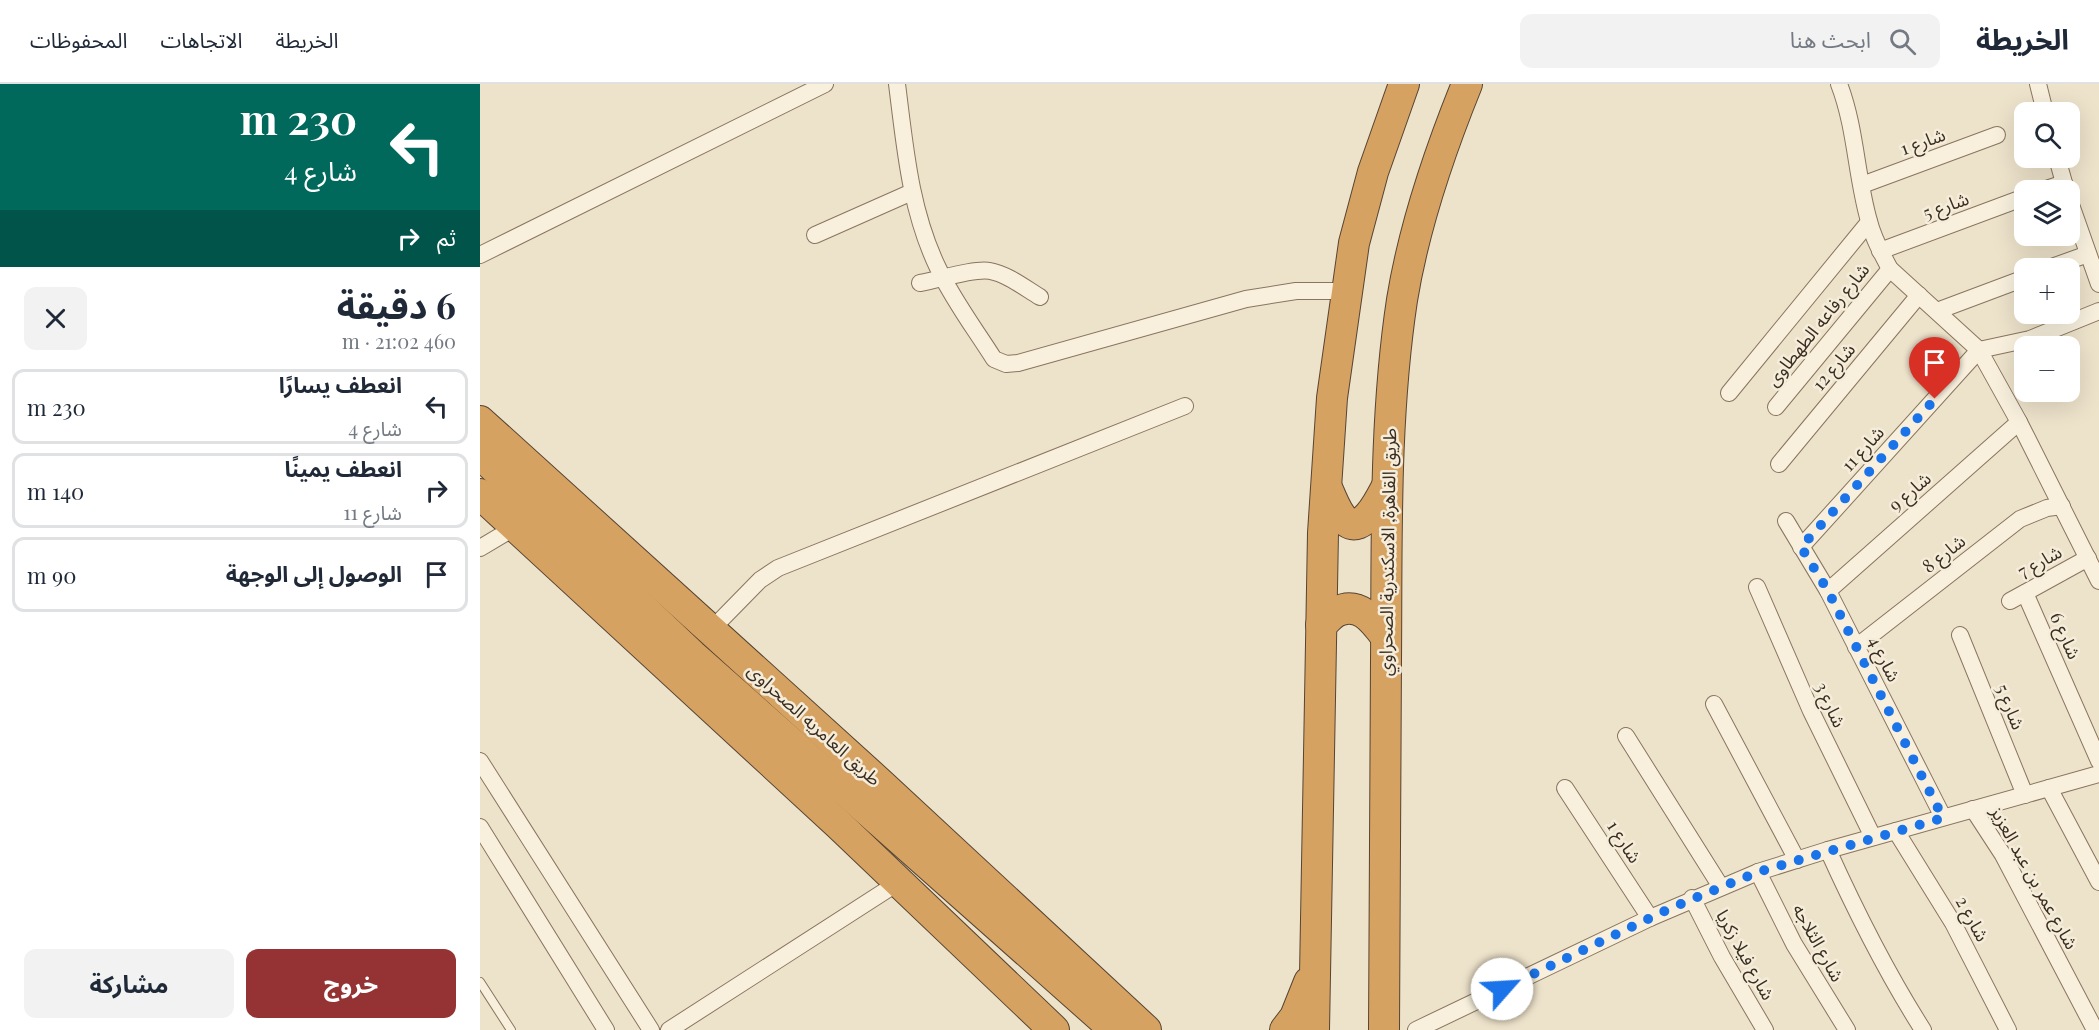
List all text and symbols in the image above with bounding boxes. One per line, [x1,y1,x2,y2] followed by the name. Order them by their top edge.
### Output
[1520,14,1940,68] search box
[1976,20,2069,57] text: الخريطة
[1790,24,1871,54] text: ابحث هنا
[30,25,127,53] text: المحفوظات
[160,25,242,53] text: الاتجاهات
[275,25,338,53] text: الخريطة
[1886,25,1919,58] icon: search
[240,90,357,146] text: 230 m
[2014,102,2080,402] map controls
[2014,102,2080,168] button: search
[378,108,456,186] icon: left
[1897,122,1950,163] street label: شارع 1
[284,152,357,188] text: شارع 4
[2014,180,2080,246] button: layers
[1919,186,1973,227] street label: شارع 5
[392,222,425,255] icon: right
[437,222,456,252] text: ثم
[1760,258,1877,393] street label: شارع رفاعه الطهطاوى
[2014,258,2080,324] button: +
[337,280,456,328] text: 6 دقيقة
[24,287,87,350] button: close
[342,327,456,354] text: 460 m · 21:02
[2014,336,2080,402] button: −
[1909,337,1960,399] pin
[1806,338,1862,397] street label: شارع 12
[1918,346,1951,379] icon: arrive
[279,369,402,399] text: انعطف يسارًا
[420,390,453,423] icon: left
[27,392,86,422] text: 230 m
[348,414,402,441] text: شارع 4
[1836,421,1891,478] street label: شارع 11
[1373,428,1403,676] street label: طريق القاهرة, الاسكندرية الصحراوي
[284,453,402,483] text: انعطف يمينًا
[1883,466,1938,519] street label: شارع 9
[420,474,453,507] icon: right
[27,476,84,506] text: 140 m
[343,498,402,525] text: شارع 11
[1917,529,1972,580] street label: شارع 8
[2013,539,2067,586] street label: شارع 7
[226,558,402,588] text: الوصول إلى الوجهة
[420,558,453,591] icon: arrive
[27,560,76,590] text: 90 m
[2042,608,2087,664] street label: شارع 6
[1861,631,1907,687] street label: شارع 4
[743,658,886,791] street label: طريق العامريه الصحراوى
[1807,678,1852,733] street label: شارع 3
[1988,680,2031,734] street label: شارع 5
[1983,801,2084,955] street label: شارع عمر بن عبد العزيز
[1600,816,1647,869] street label: شارع 1
[1948,892,1995,947] street label: شارع 2
[1785,899,1850,987] street label: شارع الثلاجه
[1708,905,1781,1006] street label: شارع فيلا زكريا
[24,949,234,1018] button: مشاركة
[246,949,456,1018] button: خروج
[1470,957,1534,1021] position arrow

